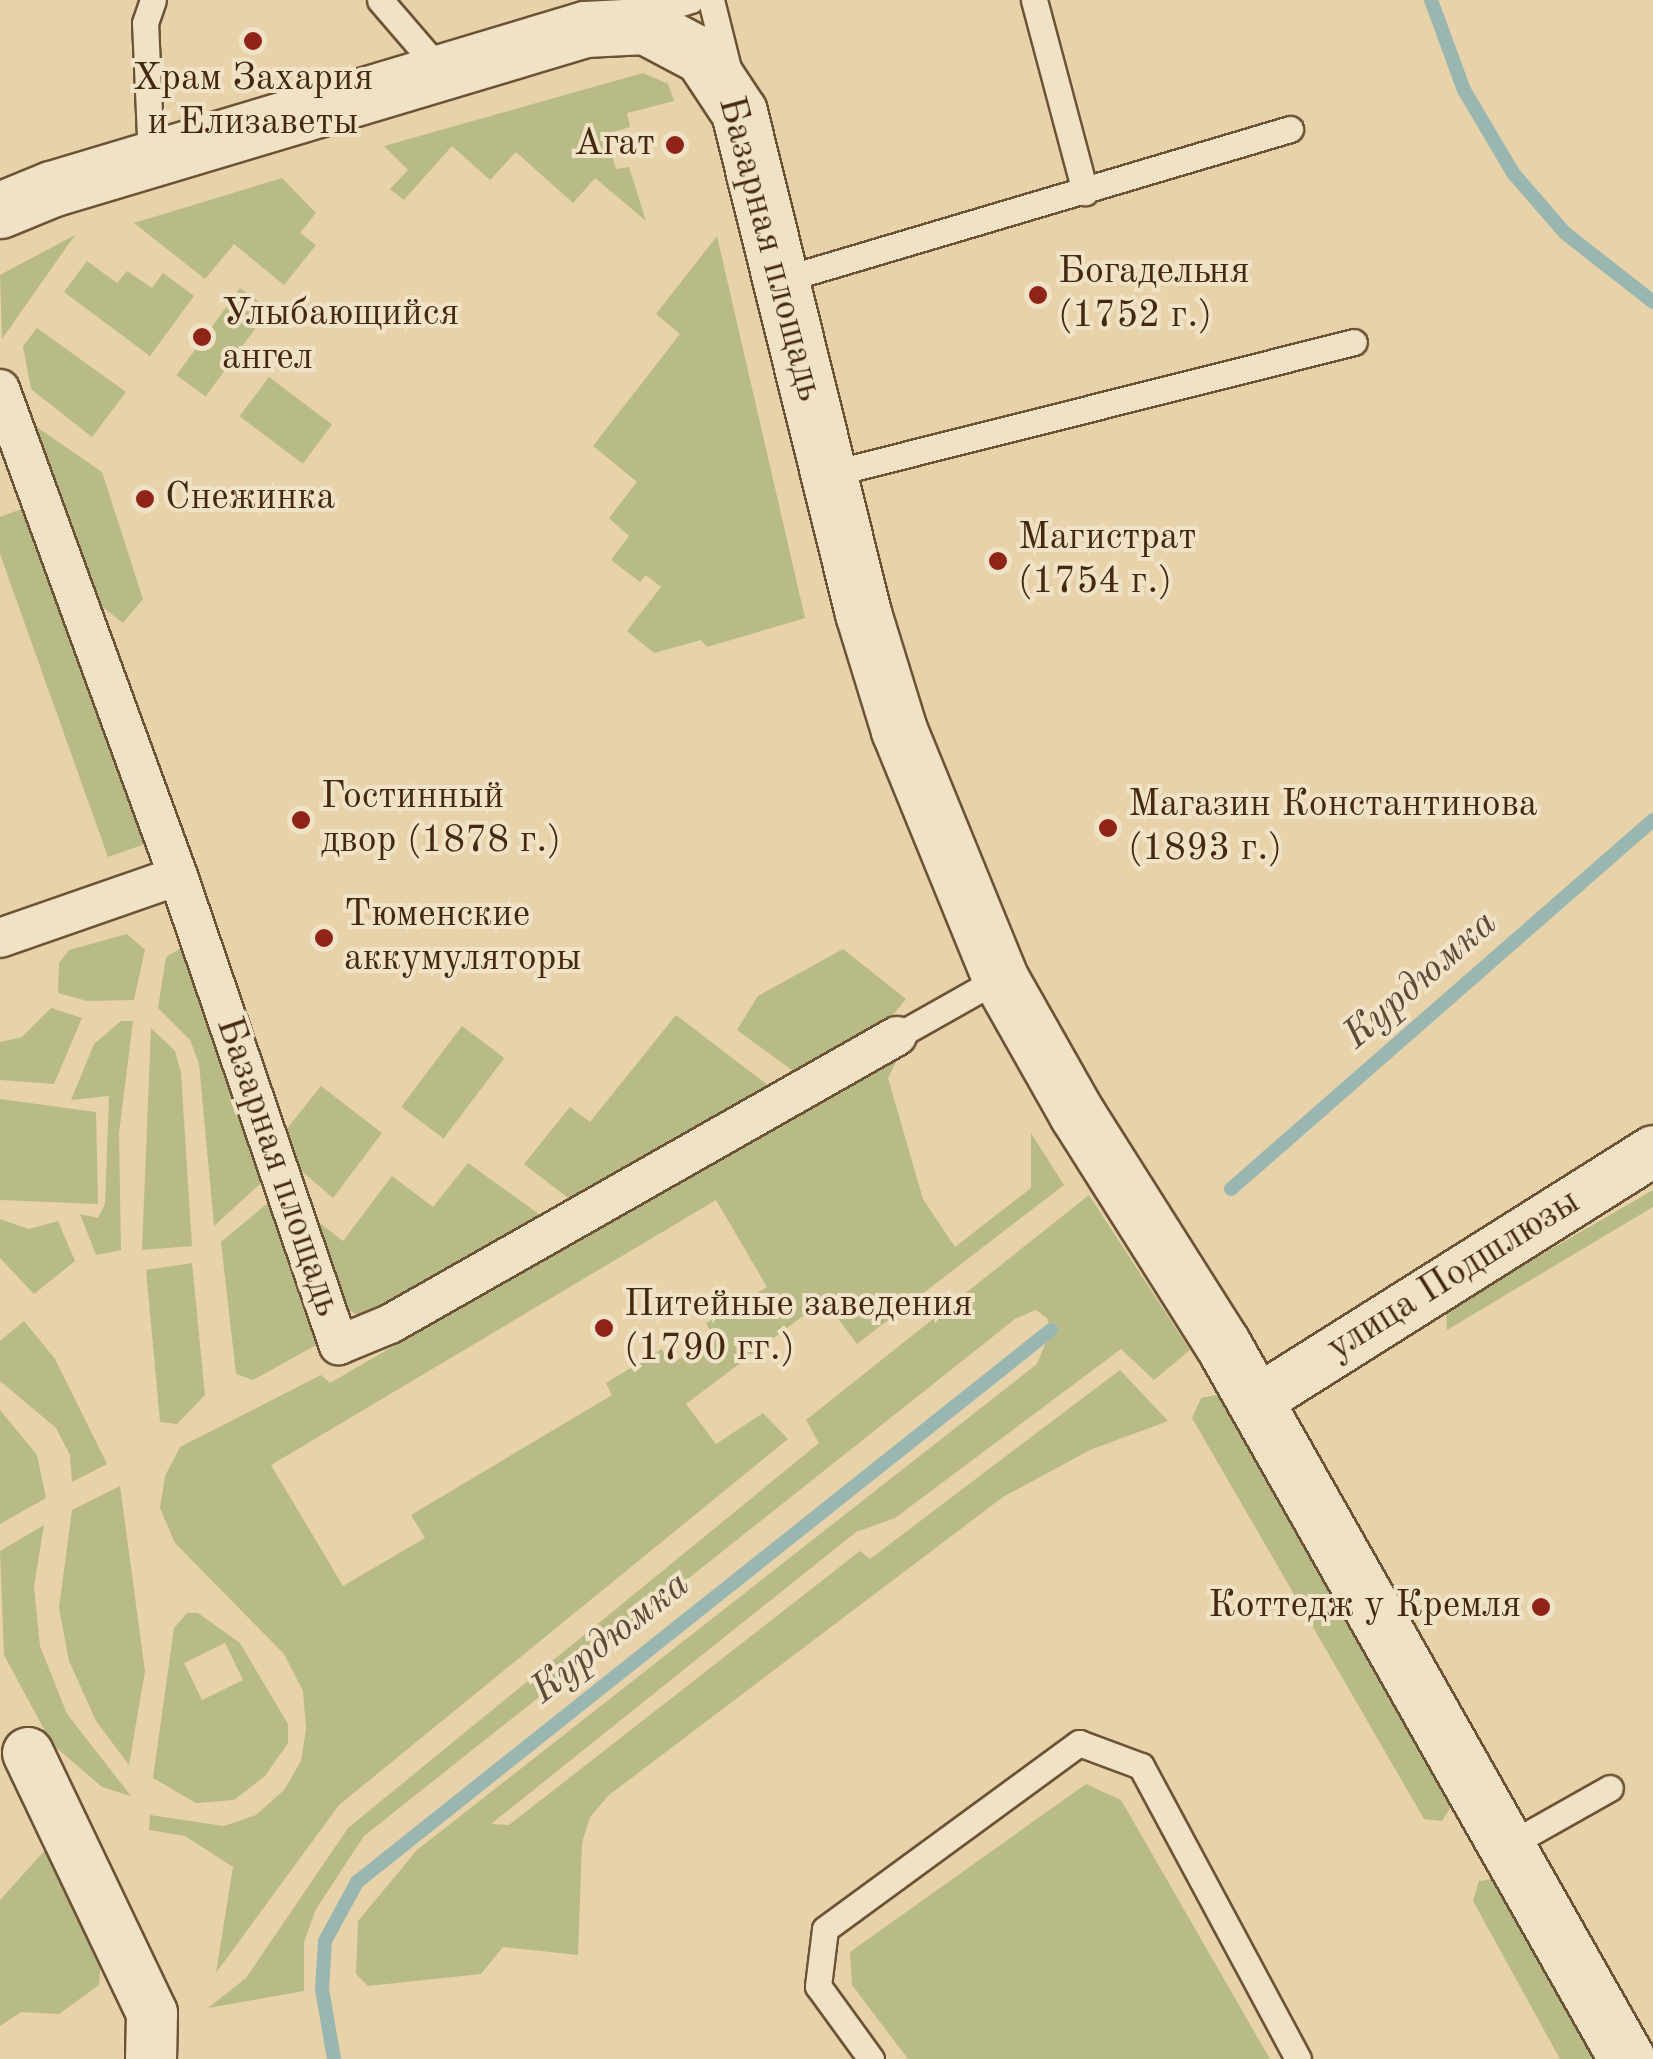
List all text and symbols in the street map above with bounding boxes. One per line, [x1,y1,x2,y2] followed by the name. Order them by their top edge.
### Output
[242,30,264,52] marker: Храм Захария и Елизаветы
[133,57,373,146] place label: Храм Захария и Елизаветы
[706,92,832,406] street label: Базарная площадь
[574,122,655,168] place label: Агат
[664,134,686,156] marker: Агат
[1058,250,1249,340] place label: Богадельня (1752 г.)
[1027,284,1049,306] marker: Богадельня (1752 г.)
[222,292,459,382] place label: Улыбающийся ангел
[191,326,213,348] marker: Улыбающийся ангел
[165,476,335,522] place label: Снежинка
[134,488,156,510] marker: Снежинка
[1018,516,1197,606] place label: Магистрат (1754 г.)
[987,550,1009,572] marker: Магистрат (1754 г.)
[321,775,561,864] place label: Гостинный двор (1878 г.)
[1128,783,1538,872] place label: Магазин Константинова (1893 г.)
[290,809,312,831] marker: Гостинный двор (1878 г.)
[1097,817,1119,839] marker: Магазин Константинова (1893 г.)
[344,893,581,982] place label: Тюменские аккумуляторы
[1334,900,1508,1060] water label: Курдюмка
[313,927,335,949] marker: Тюменские аккумуляторы
[204,1011,350,1323] street label: Базарная площадь
[1319,1180,1589,1372] street label: улица Подшлюзы
[624,1283,972,1372] place label: Питейные заведения (1790 гг.)
[593,1317,615,1339] marker: Питейные заведения (1790 гг.)
[522,1561,700,1715] water label: Курдюмка
[1208,1584,1521,1630] place label: Коттедж у Кремля
[1530,1596,1552,1618] marker: Коттедж у Кремля

